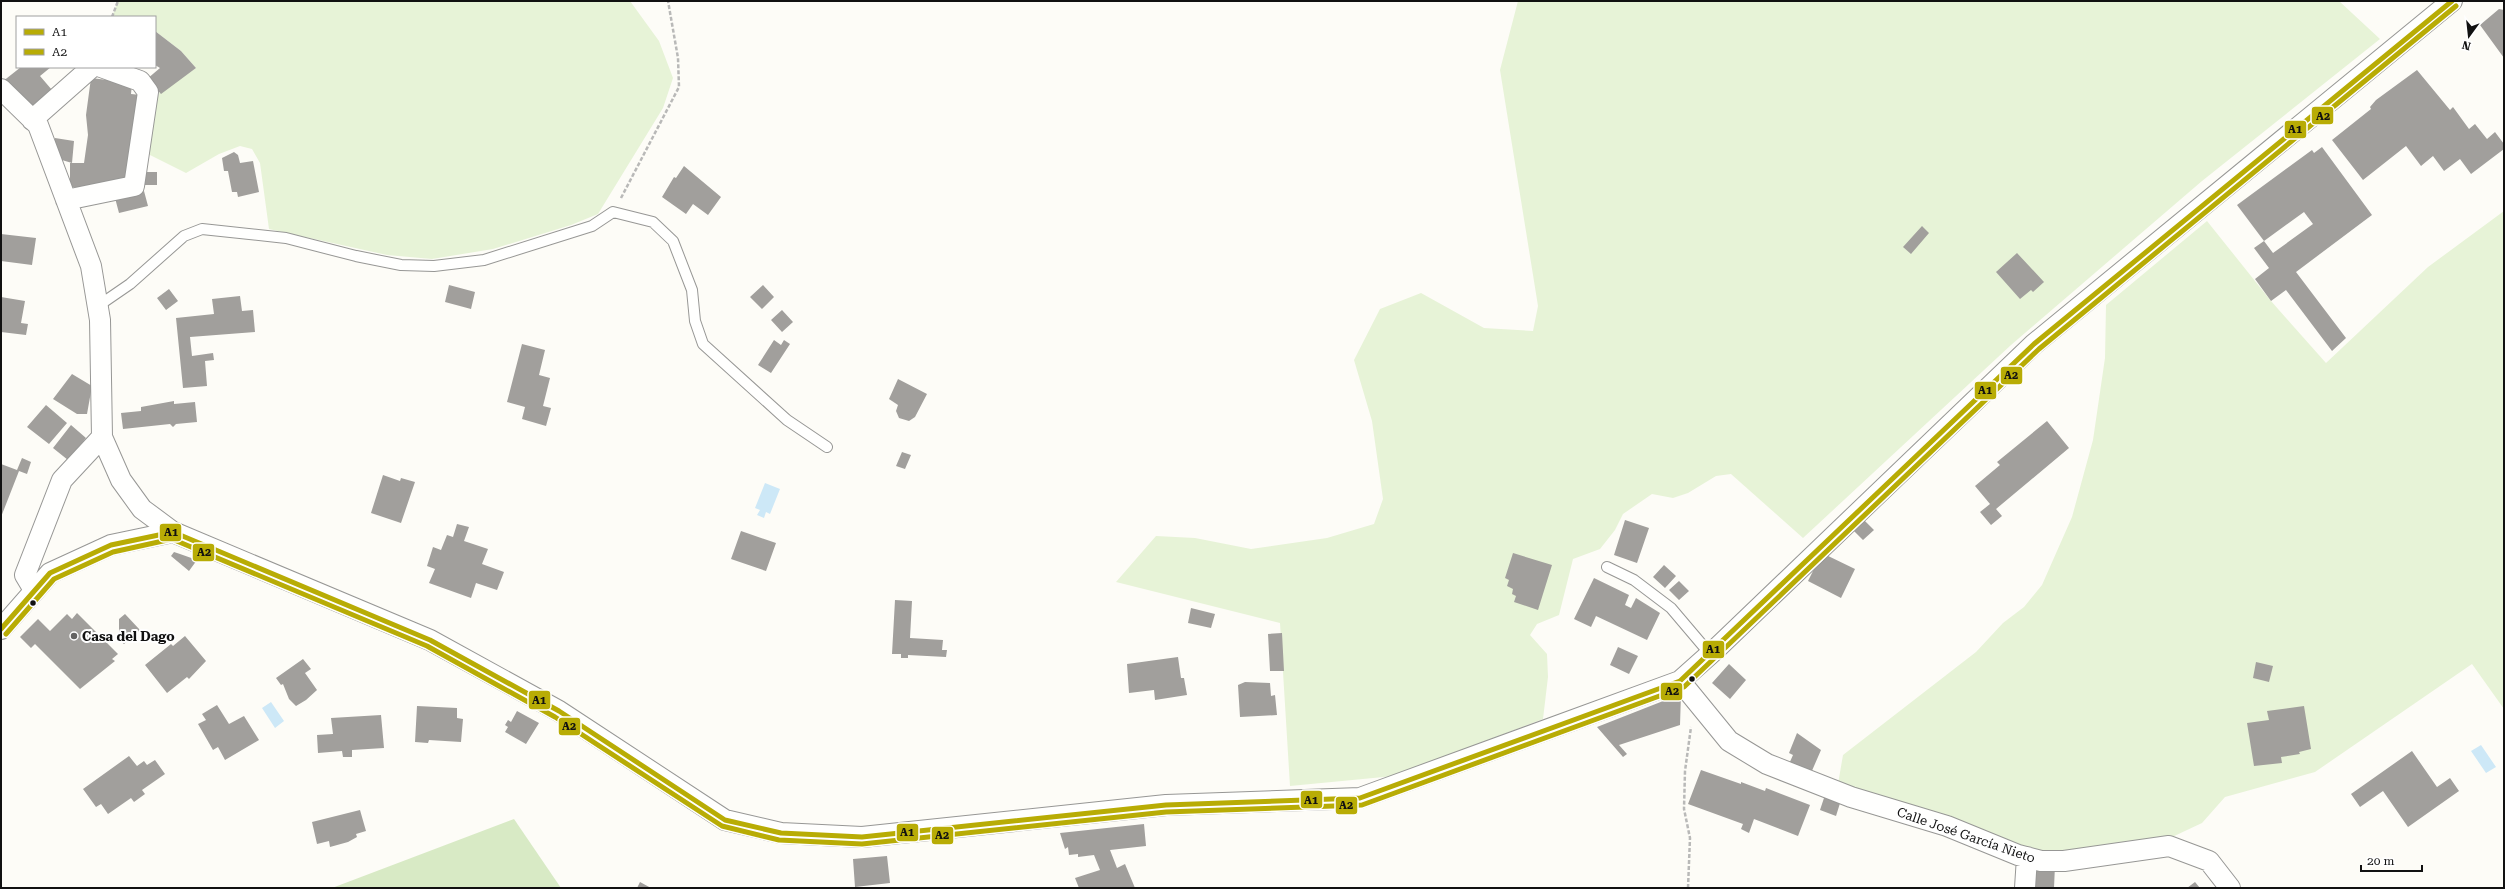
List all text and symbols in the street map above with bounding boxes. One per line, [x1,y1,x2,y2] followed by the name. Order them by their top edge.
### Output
[16,16,156,68] legend
[2449,16,2489,56] north arrow
[52,25,67,39] text: A1
[2460,38,2472,53] text: N
[52,45,67,59] text: A2
[2311,106,2334,125] line badge: A2
[2316,110,2330,123] text: A2
[2284,120,2307,139] line badge: A1
[2288,123,2302,136] text: A1
[2000,366,2023,385] line badge: A2
[2004,369,2018,382] text: A2
[1974,381,1997,400] line badge: A1
[1978,384,1992,397] text: A1
[159,523,182,542] line badge: A1
[164,526,178,539] text: A1
[192,543,215,562] line badge: A2
[197,546,211,559] text: A2
[28,598,38,608] unlabelled marker
[82,629,175,644] place label: Casa del Dago
[69,631,79,641] marker: Casa del Dago
[1702,640,1725,659] line badge: A1
[1706,643,1720,656] text: A1
[1687,674,1697,684] unlabelled marker
[1660,682,1683,701] line badge: A2
[1665,685,1679,698] text: A2
[528,690,551,710] line badge: A1
[532,694,546,707] text: A1
[558,717,581,736] line badge: A2
[562,720,576,733] text: A2
[1300,790,1323,809] line badge: A1
[1304,794,1318,807] text: A1
[1335,796,1358,815] line badge: A2
[1339,799,1353,812] text: A2
[1895,804,2037,866] street label: Calle José García Nieto
[896,823,919,842] line badge: A1
[900,826,914,839] text: A1
[931,826,954,845] line badge: A2
[935,829,949,842] text: A2
[2361,847,2422,873] scale bar
[2367,854,2394,868] text: 20 m

